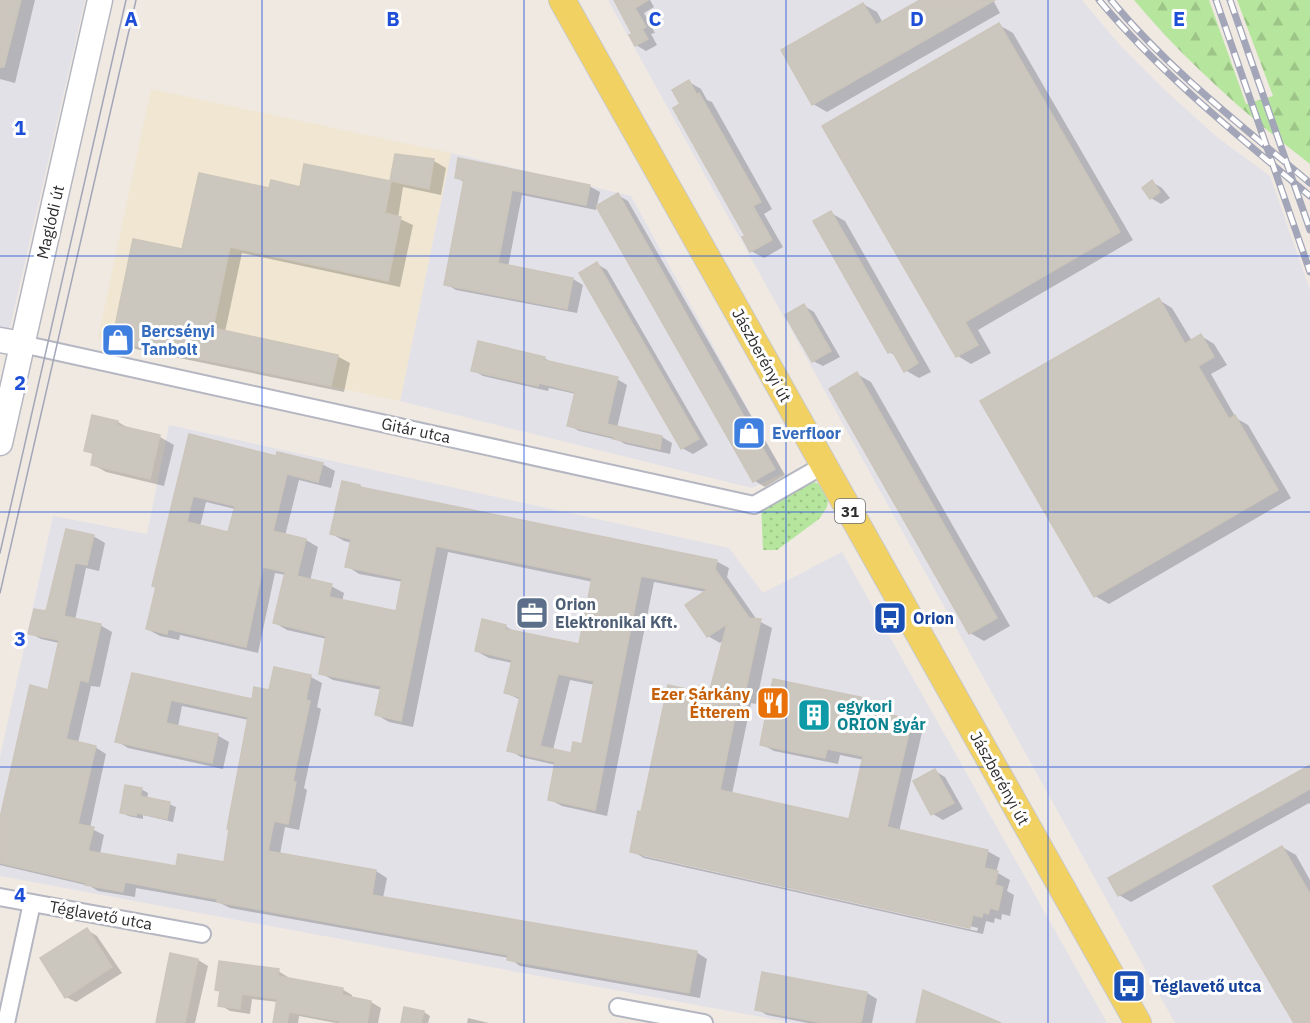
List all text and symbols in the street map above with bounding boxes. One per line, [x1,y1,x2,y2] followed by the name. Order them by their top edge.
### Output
[124,5,138,32] text: A
[386,5,400,32] text: B
[648,5,662,32] text: C
[910,5,924,32] text: D
[1173,5,1185,32] text: E
[14,114,26,141] text: 1
[32,183,68,261] street label: Maglódi út
[728,305,796,405] street label: Jászberényi út
[141,321,215,359] place label: Bercsényi Tanbolt
[100,322,136,358] shop icon: Bercsényi Tanbolt
[14,369,26,396] text: 2
[380,413,453,447] street label: Gitár utca
[731,415,767,451] shop icon: Everfloor
[772,423,841,443] place label: Everfloor
[835,499,865,523] road number: 31
[555,594,678,632] place label: Orion Elektronikai Kft.
[514,595,550,631] office icon: Orion Elektronikai Kft.
[872,600,908,636] bus stop icon: Orion
[913,608,954,628] place label: Orion
[14,625,26,652] text: 3
[651,684,750,722] place label: Ezer Sárkány Étterem
[755,685,791,721] restaurant icon: Ezer Sárkány Étterem
[837,696,926,734] place label: egykori ORION gyár
[796,697,832,733] building icon: egykori ORION gyár
[966,728,1034,828] street label: Jászberényi út
[14,881,26,908] text: 4
[48,896,154,934] street label: Téglavető utca
[1111,968,1147,1004] bus stop icon: Téglavető utca
[1152,976,1261,996] place label: Téglavető utca

